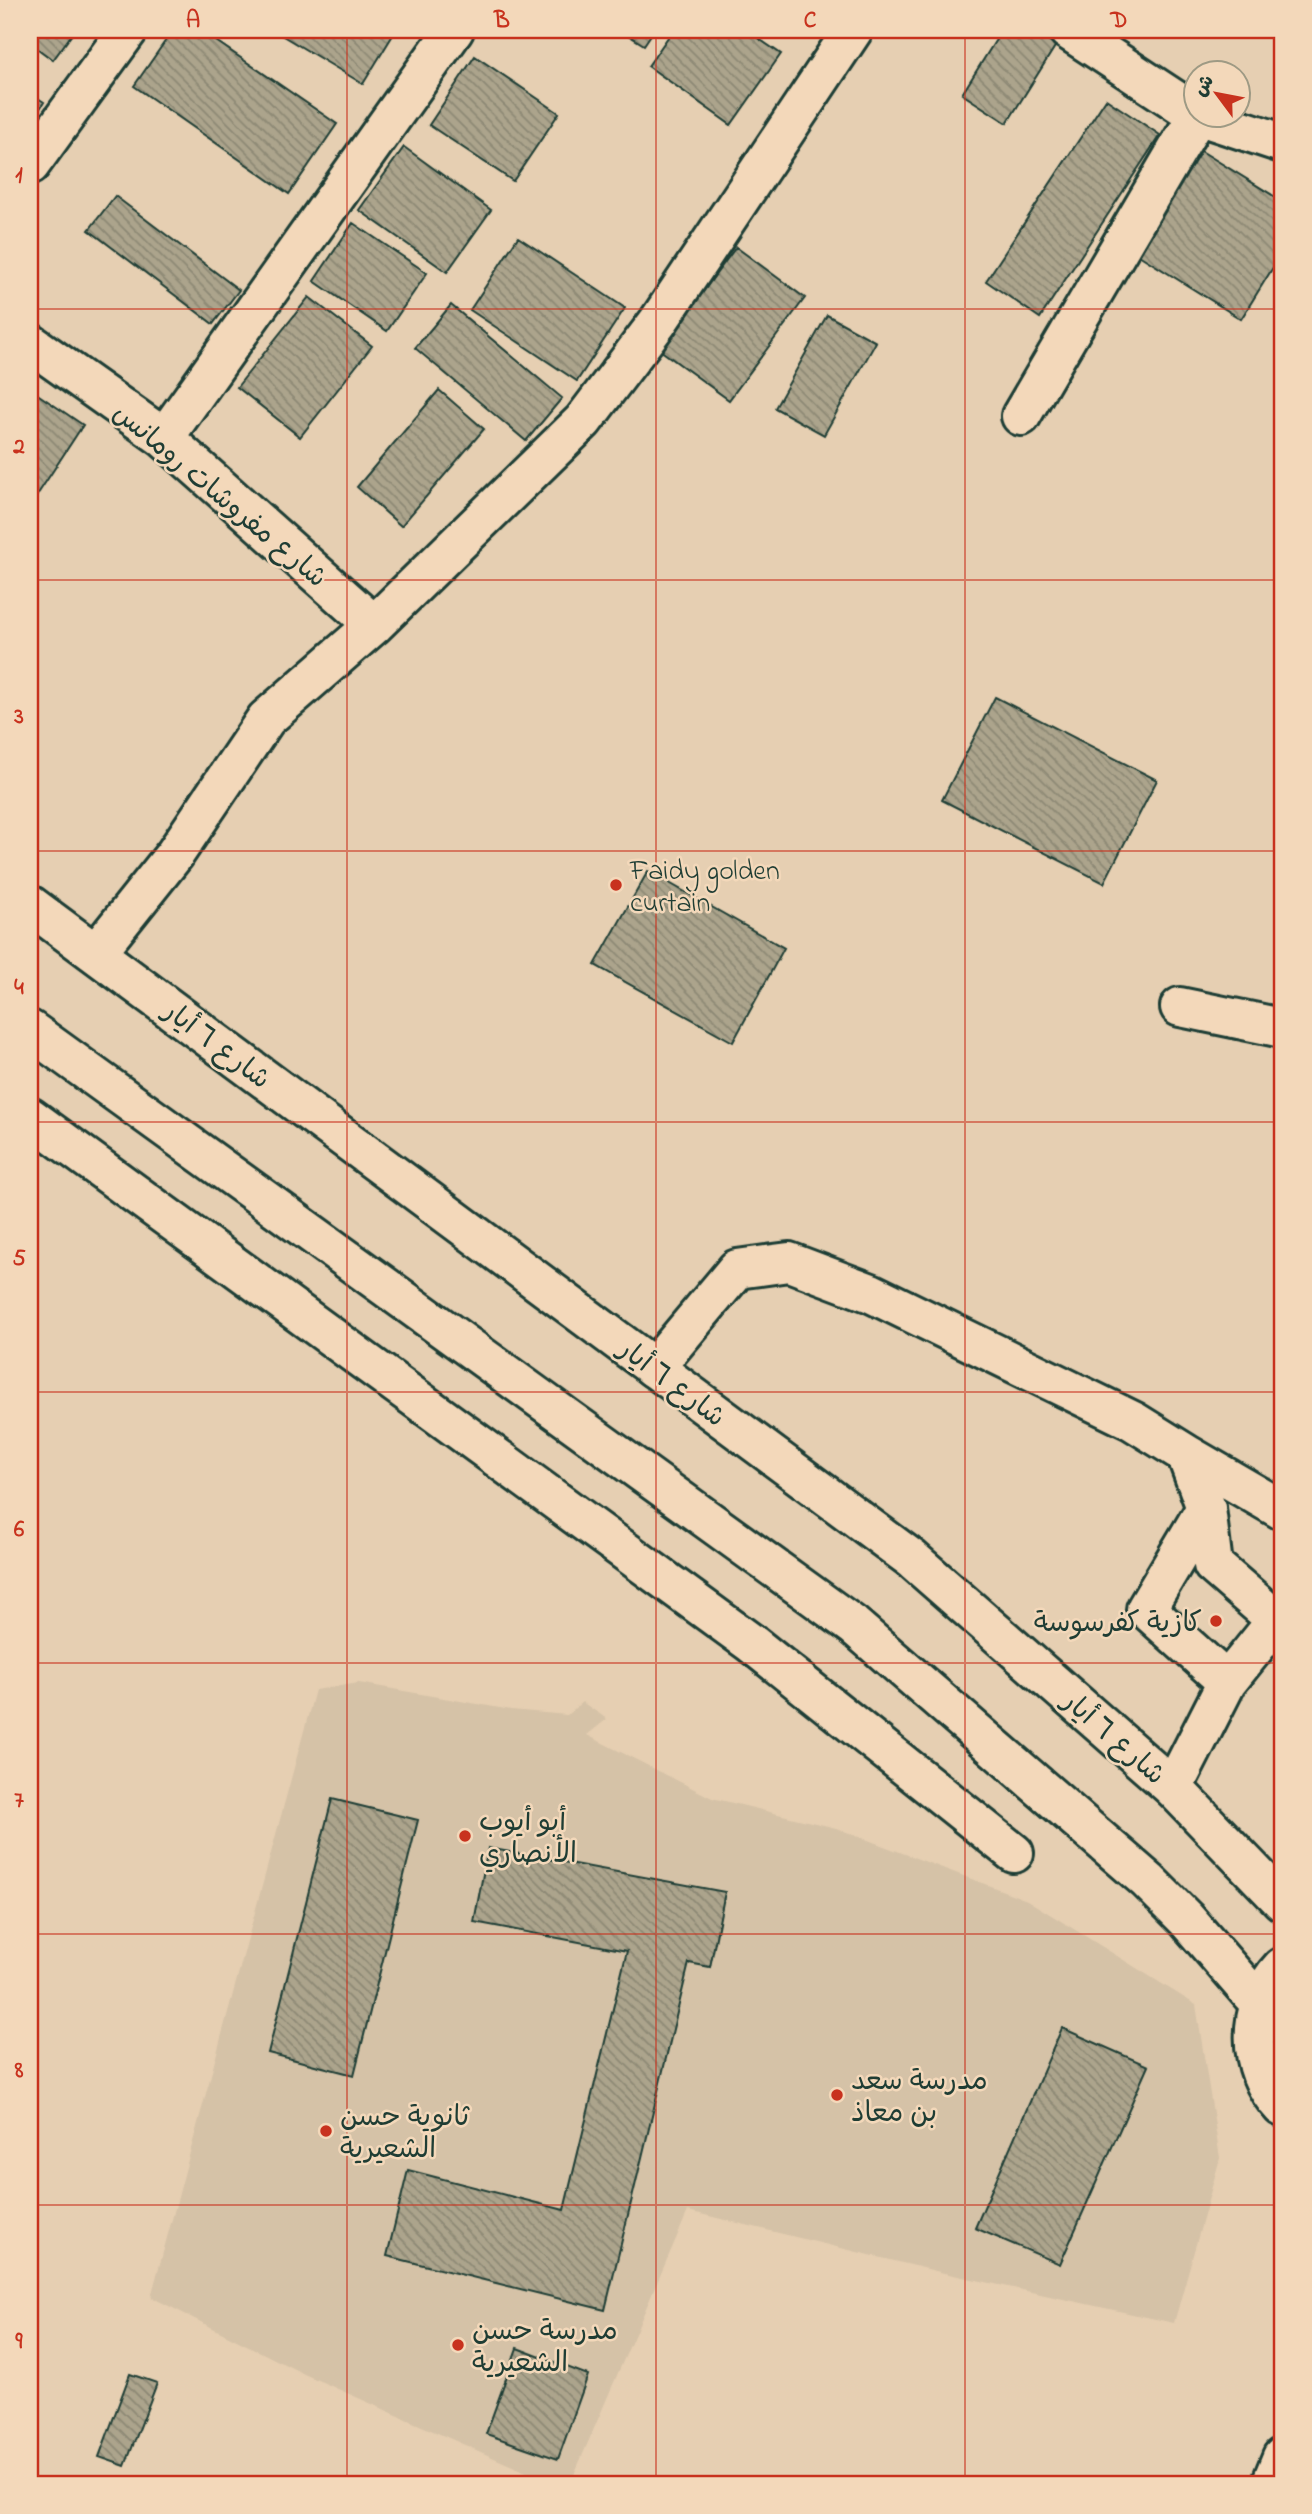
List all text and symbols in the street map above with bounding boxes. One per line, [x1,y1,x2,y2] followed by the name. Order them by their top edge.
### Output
[186,5,200,38] text: A
[493,5,510,38] text: B
[804,5,817,38] text: C
[1110,5,1127,38] text: D
[1182,60,1252,130] north arrow
[1188,70,1222,102] text: ش
[15,160,23,193] text: 1
[102,394,335,599] street label: شارع مفروشات رومانس
[12,431,25,464] text: 2
[13,701,24,734] text: 3
[629,852,780,925] place label: Faidy golden curtain
[608,877,624,893] marker: Faidy golden curtain
[14,972,24,1005] text: 4
[152,992,278,1101] street label: شارع ٦ أيار
[12,1243,26,1276] text: 5
[607,1330,733,1439] street label: شارع ٦ أيار
[14,1514,25,1547] text: 6
[1034,1604,1202,1645] place label: كازية كفرسوسة
[1208,1613,1224,1629] marker: كازية كفرسوسة
[1051,1682,1173,1796] street label: شارع ٦ أيار
[14,1785,24,1818] text: 7
[479,1803,577,1876] place label: أبو أيوب الأنصاري
[457,1828,473,1844] marker: أبو أيوب الأنصاري
[14,2055,24,2088] text: 8
[851,2062,988,2135] place label: مدرسة سعد بن معاذ
[829,2087,845,2103] marker: مدرسة سعد بن معاذ
[340,2098,470,2171] place label: ثانوية حسن الشعيرية
[318,2123,334,2139] marker: ثانوية حسن الشعيرية
[472,2312,618,2385] place label: مدرسة حسن الشعيرية
[15,2326,24,2359] text: 9
[450,2337,466,2353] marker: مدرسة حسن الشعيرية

